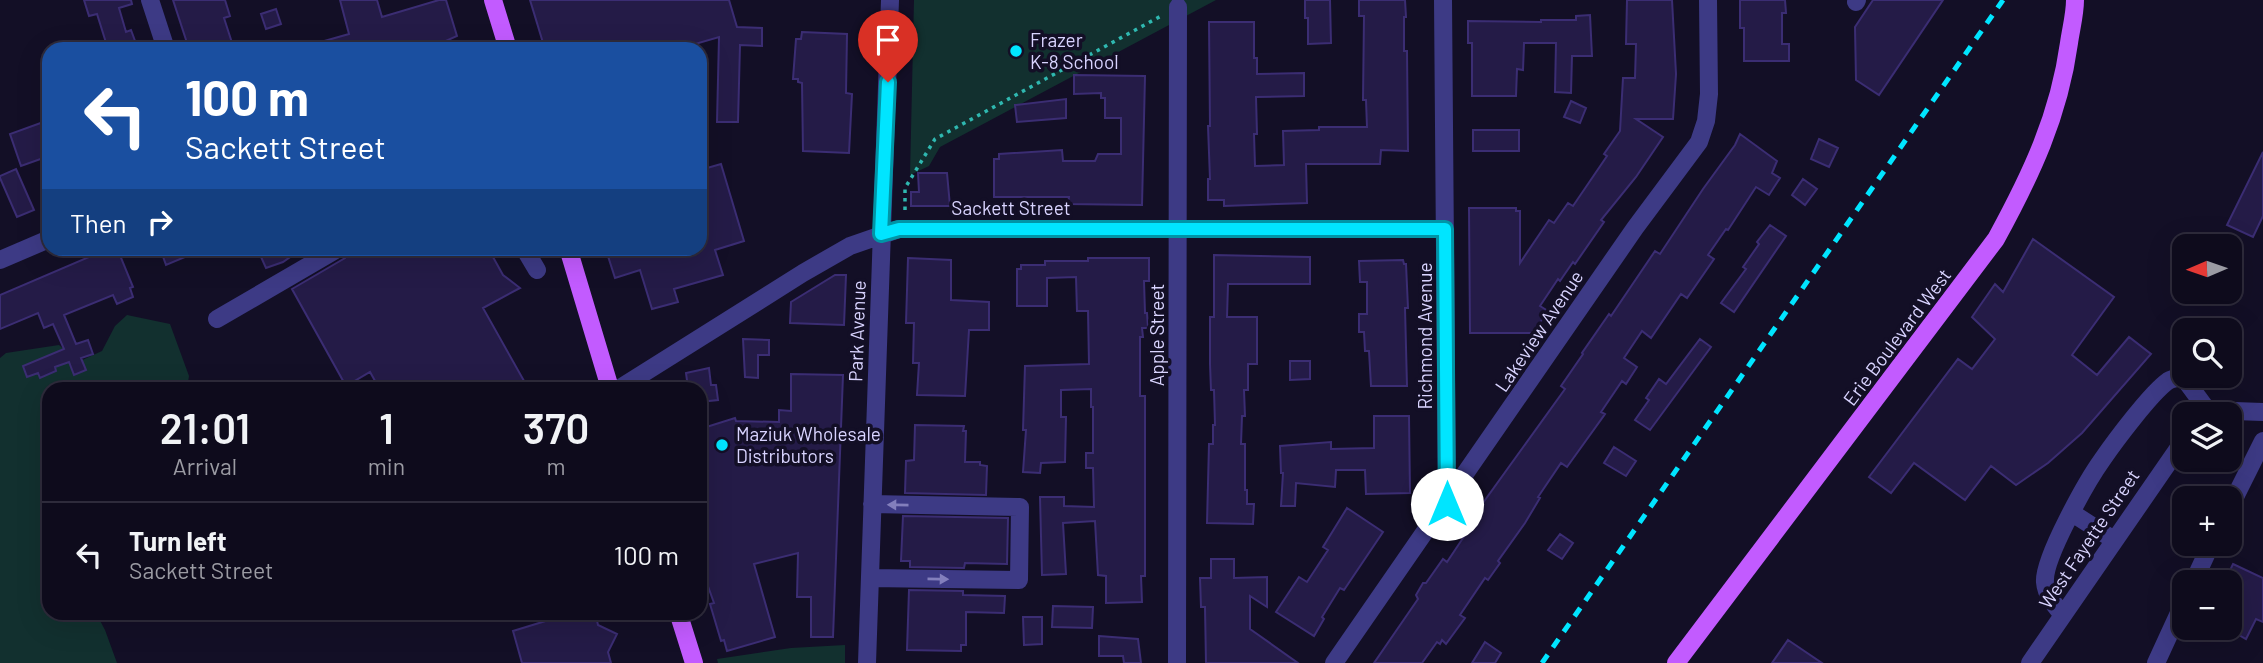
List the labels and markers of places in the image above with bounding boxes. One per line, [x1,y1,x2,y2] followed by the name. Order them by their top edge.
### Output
[858,10,918,82] pin
[1030,28,1119,73] place label: Frazer K-8 School
[1008,43,1024,59] marker: Frazer K-8 School
[736,422,881,467] place label: Maziuk Wholesale Distributors
[714,437,730,453] marker: Maziuk Wholesale Distributors

